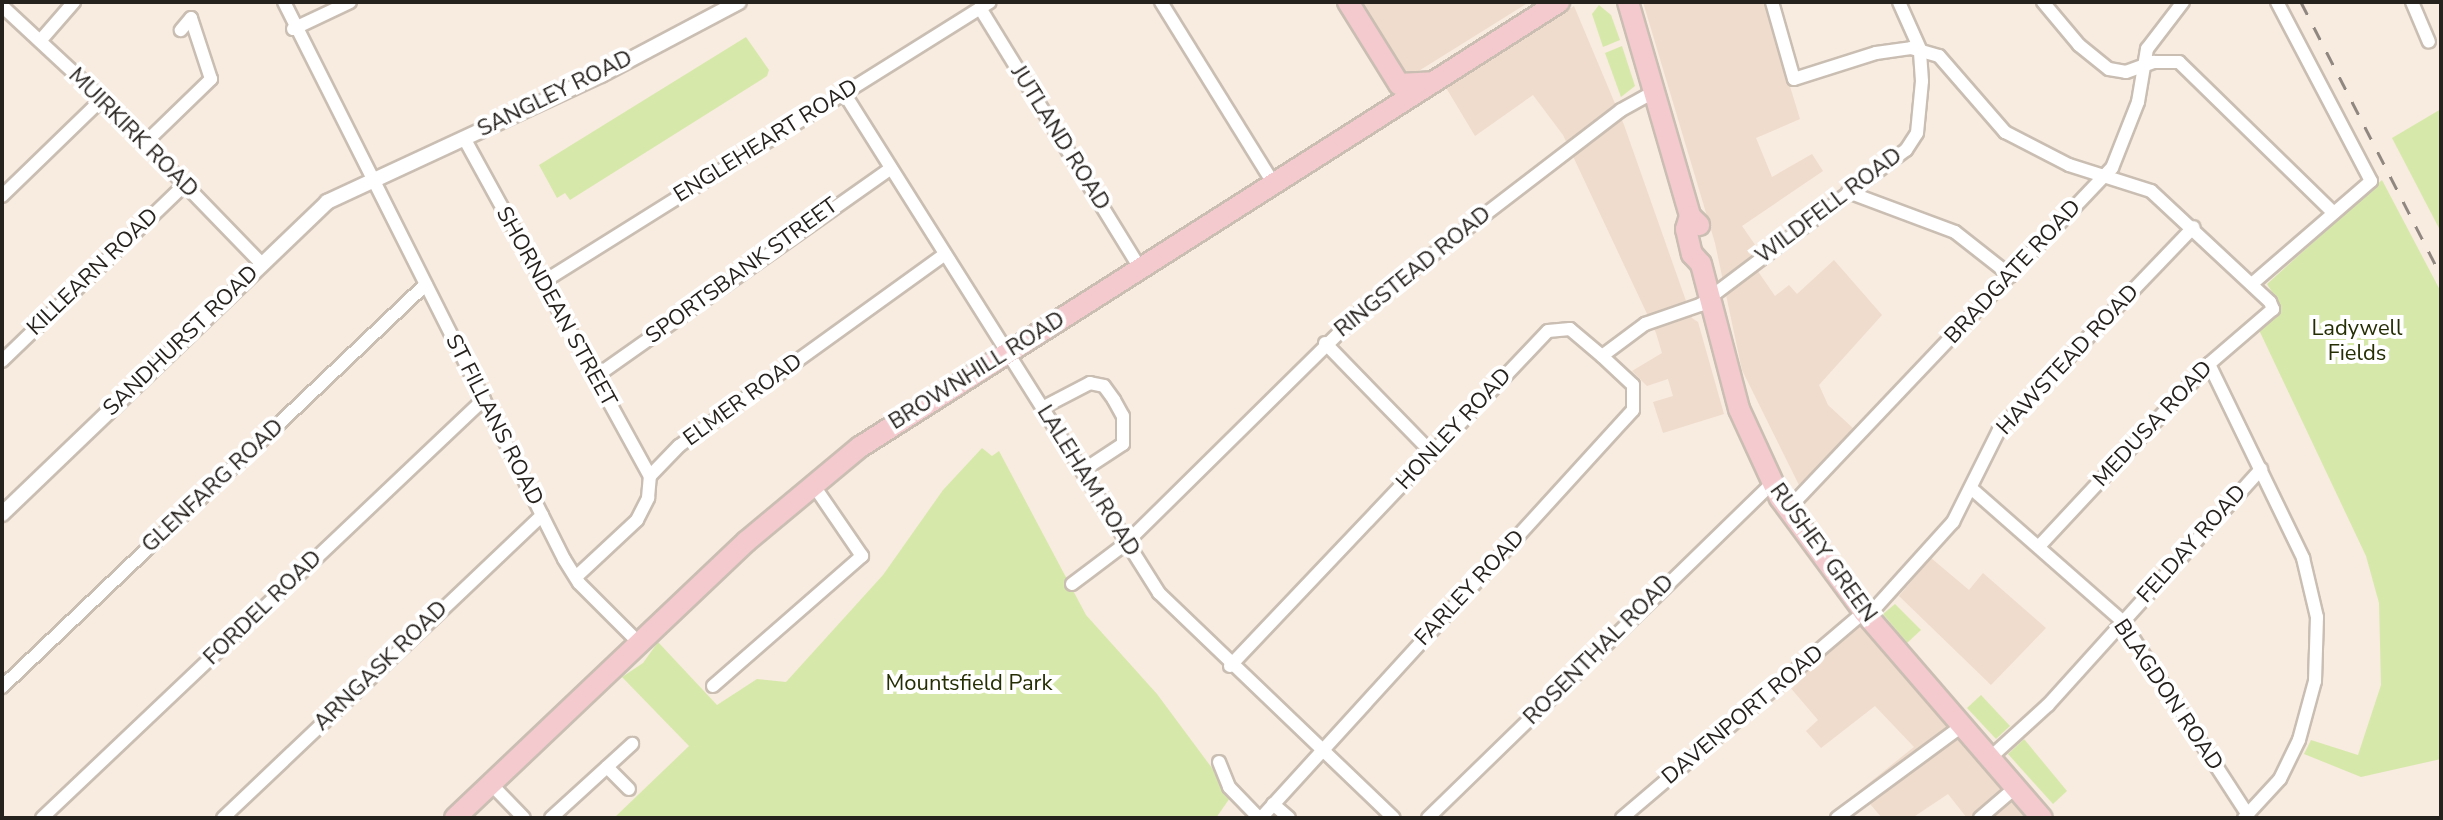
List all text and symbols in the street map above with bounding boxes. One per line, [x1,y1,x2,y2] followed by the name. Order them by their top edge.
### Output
[473,45,637,143] street label: SANGLEY ROAD
[1005,61,1115,215] street label: JUTLAND ROAD
[63,63,203,203] street label: MUIRKIRK ROAD
[669,74,863,208] street label: ENGLEHEART ROAD
[1751,142,1907,270] street label: WILDFELL ROAD
[641,192,843,350] street label: SPORTSBANK STREET
[1939,194,2087,350] street label: BRADGATE ROAD
[1330,201,1496,343] street label: RINGSTEAD ROAD
[490,202,622,412] street label: SHORNDEAN STREET
[22,203,164,341] street label: KILLEARN ROAD
[98,260,264,422] street label: SANDHURST ROAD
[1991,279,2145,441] street label: HAWSTEAD ROAD
[884,306,1070,436] street label: BROWNHILL ROAD
[2311,315,2403,366] park label: Ladywell Fields
[439,330,549,510] street label: ST FILLANS ROAD
[678,348,808,452] street label: ELMER ROAD
[2088,355,2218,493] street label: MEDUSA ROAD
[1391,363,1517,495] street label: HONLEY ROAD
[1031,401,1145,561] street label: LALEHAM ROAD
[137,414,289,558] street label: GLENFARG ROAD
[1764,478,1882,628] street label: RUSHEY GREEN
[2132,479,2252,609] street label: FELDAY ROAD
[1410,525,1530,651] street label: FARLEY ROAD
[199,545,327,671] street label: FORDEL ROAD
[1518,569,1680,731] street label: ROSENTHAL ROAD
[309,596,453,736] street label: ARNGASK ROAD
[2108,614,2228,776] street label: BLAGDON ROAD
[1657,640,1829,790] street label: DAVENPORT ROAD
[886,671,1052,697] park label: Mountsfield Park

